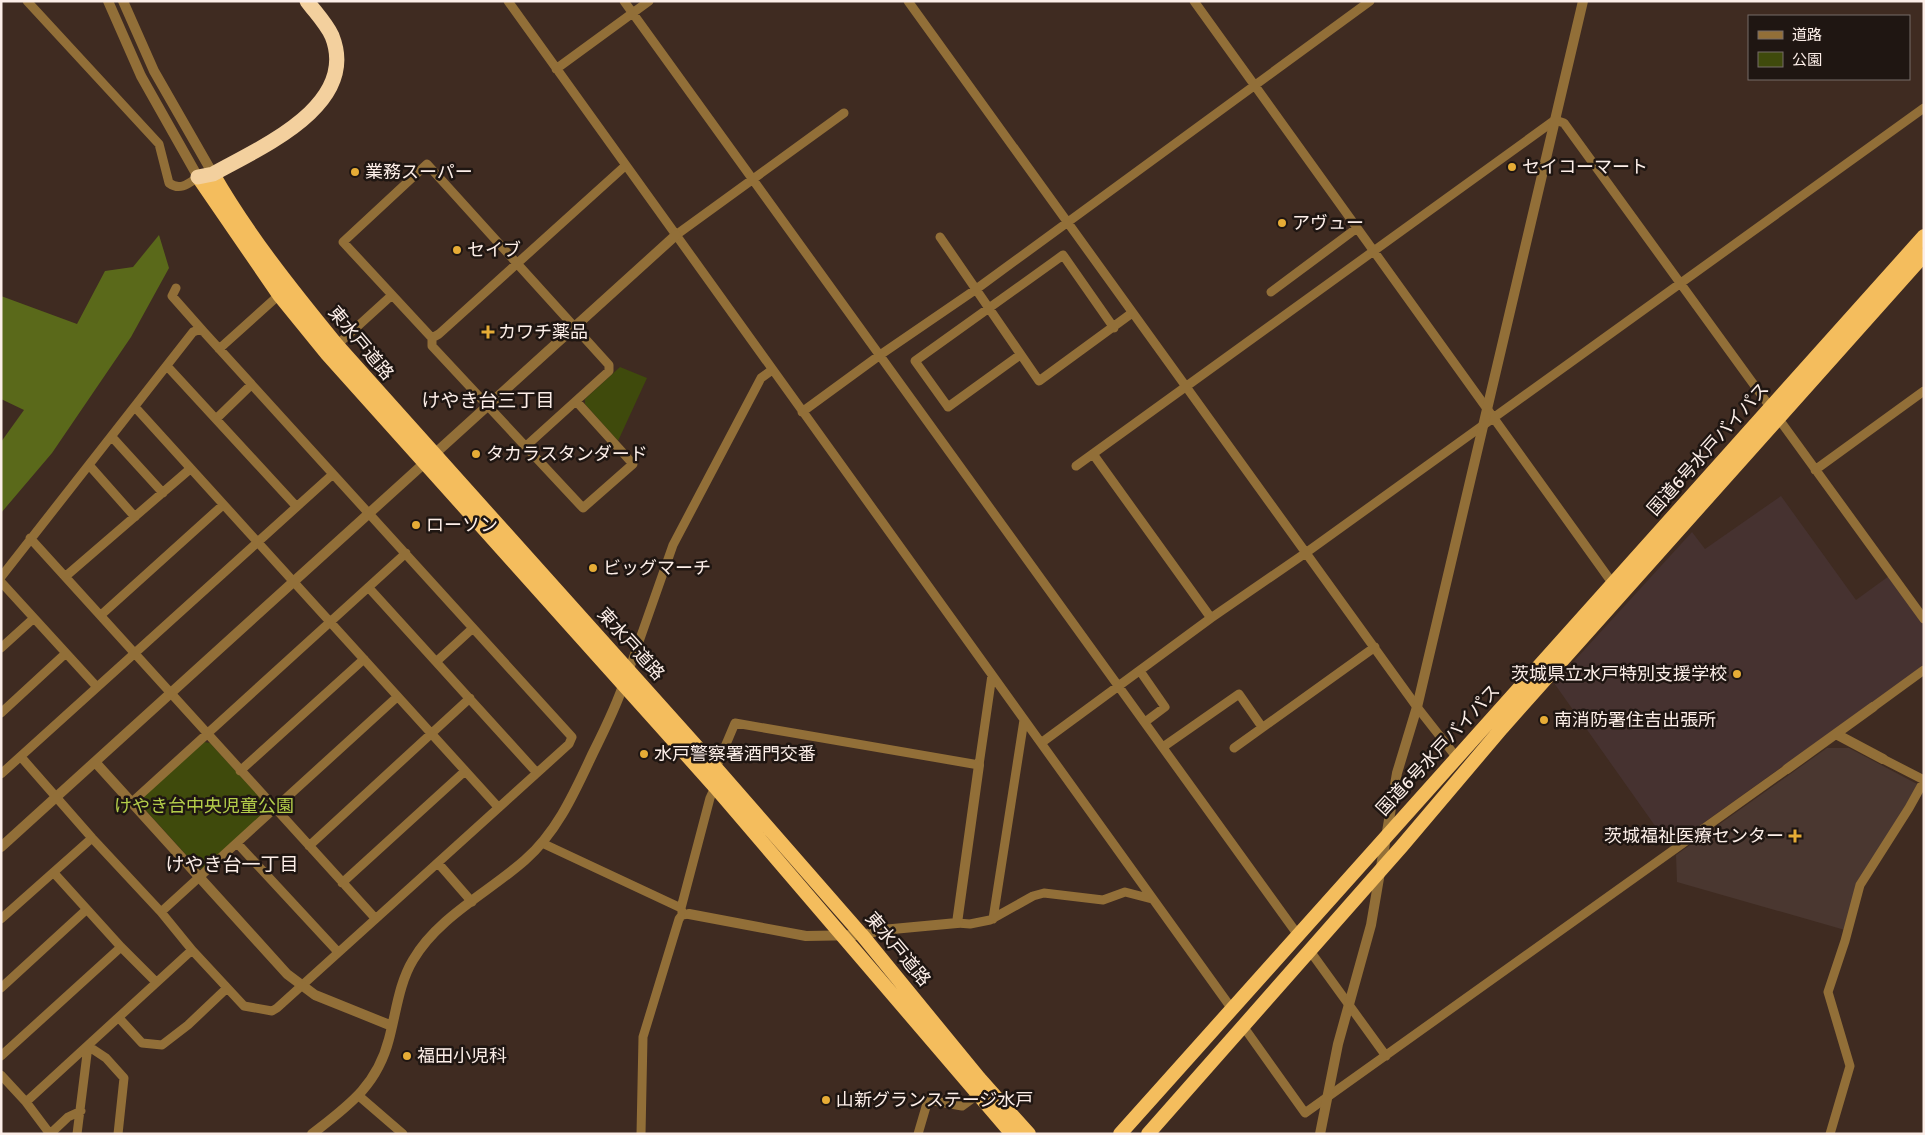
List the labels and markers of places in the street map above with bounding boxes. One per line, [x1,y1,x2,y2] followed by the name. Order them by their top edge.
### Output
[1522,156,1648,178] place label: セイコーマート
[365,161,473,183] place label: 業務スーパー
[1506,161,1518,173] marker: セイコーマート
[349,166,361,178] marker: 業務スーパー
[1292,212,1364,234] place label: アヴュー
[1276,217,1288,229] marker: アヴュー
[467,239,521,261] place label: セイブ
[451,244,463,256] marker: セイブ
[498,321,588,343] place label: カワチ薬品
[482,326,494,338] marker: カワチ薬品
[486,443,648,465] place label: タカラスタンダード
[470,448,482,460] marker: タカラスタンダード
[426,514,498,536] place label: ローソン
[410,519,422,531] marker: ローソン
[603,557,711,579] place label: ビッグマーチ
[587,562,599,574] marker: ビッグマーチ
[1511,663,1727,685] place label: 茨城県立水戸特別支援学校
[1731,668,1743,680] marker: 茨城県立水戸特別支援学校
[1554,709,1716,731] place label: 南消防署住吉出張所
[1538,714,1550,726] marker: 南消防署住吉出張所
[654,743,816,765] place label: 水戸警察署酒門交番
[638,748,650,760] marker: 水戸警察署酒門交番
[1604,825,1784,847] place label: 茨城福祉医療センター
[1788,829,1802,843] marker: 茨城福祉医療センター
[417,1045,507,1067] place label: 福田小児科
[401,1050,413,1062] marker: 福田小児科
[836,1089,1033,1111] place label: 山新グランステージ水戸
[820,1094,832,1106] marker: 山新グランステージ水戸

